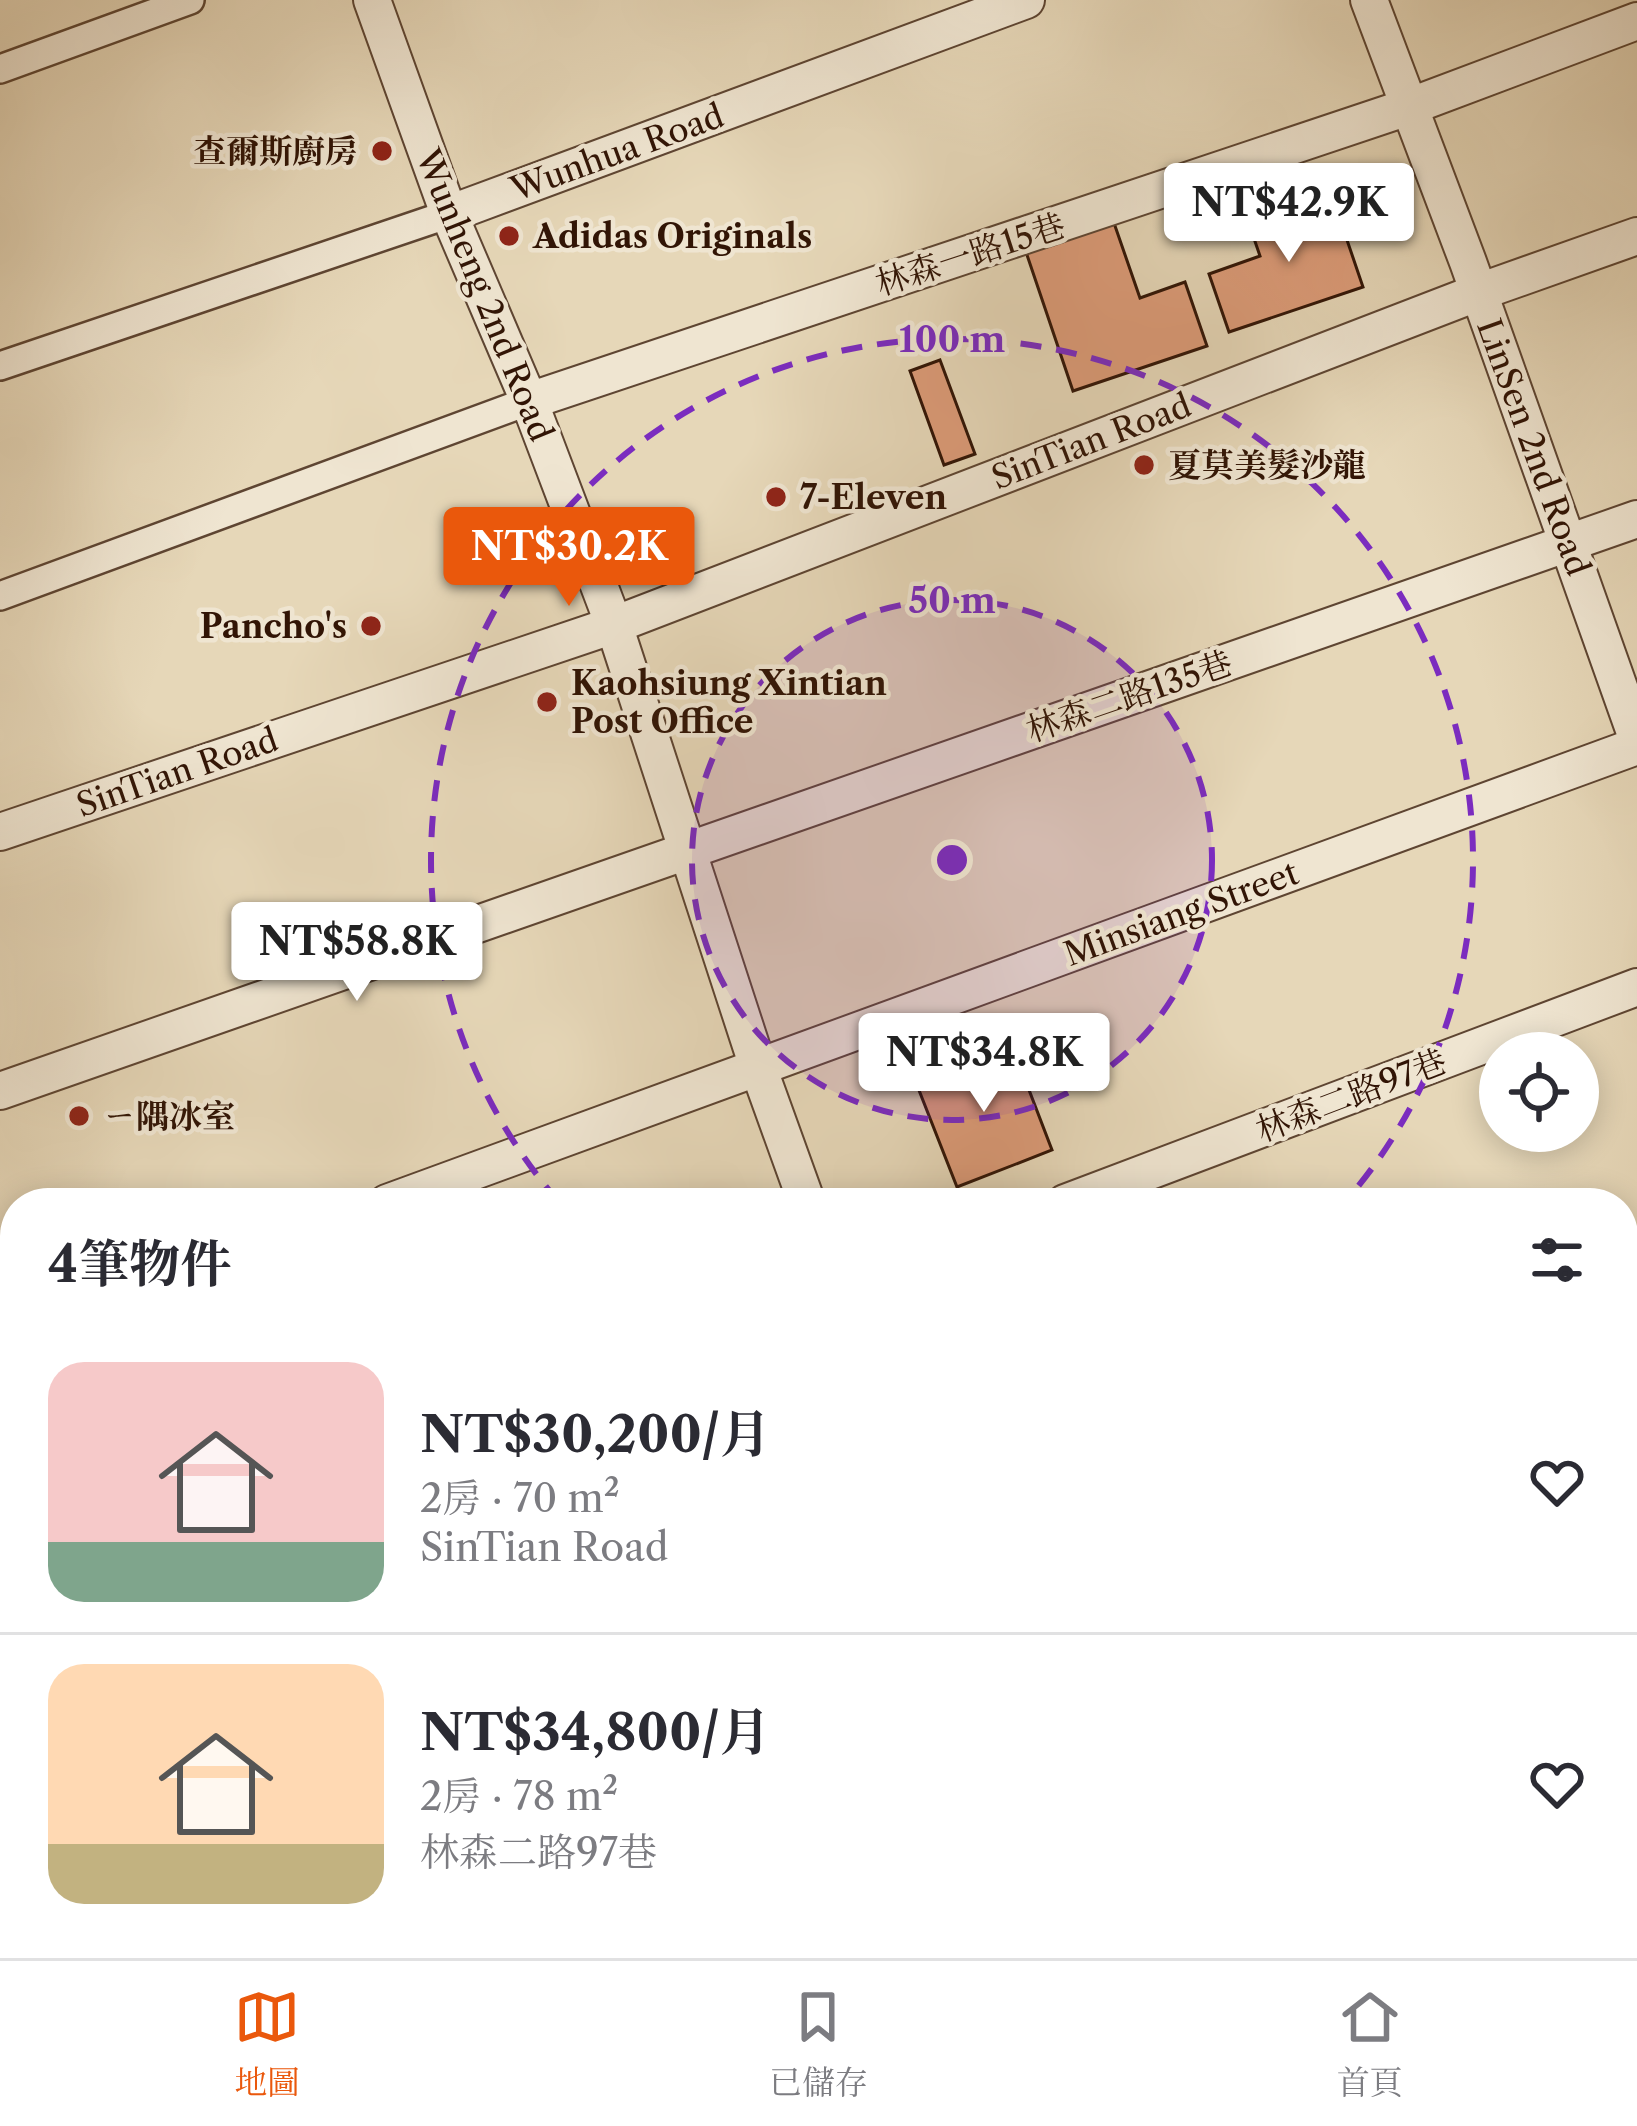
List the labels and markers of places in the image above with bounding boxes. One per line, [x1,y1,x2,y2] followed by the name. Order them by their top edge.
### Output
[193,131,358,172] place label: 查爾斯廚房
[369,138,395,164] marker: 查爾斯廚房
[1165,163,1413,265] pin: NT$42.9K
[532,216,812,257] place label: Adidas Originals
[496,223,522,249] marker: Adidas Originals
[1168,445,1366,486] place label: 夏莫美髮沙龍
[1131,452,1157,478] marker: 夏莫美髮沙龍
[800,477,947,518] place label: 7-Eleven
[763,484,789,510] marker: 7-Eleven
[445,507,693,609] pin: NT$30.2K
[200,606,347,647] place label: Pancho's
[358,613,384,639] marker: Pancho's
[571,663,887,742] place label: Kaohsiung Xintian Post Office
[534,689,560,715] marker: Kaohsiung Xintian Post Office
[931,839,973,881] centre of rings
[233,902,481,1004] pin: NT$58.8K
[860,1013,1108,1115] pin: NT$34.8K
[103,1096,235,1137] place label: ㄧ隅冰室
[66,1103,92,1129] marker: ㄧ隅冰室

